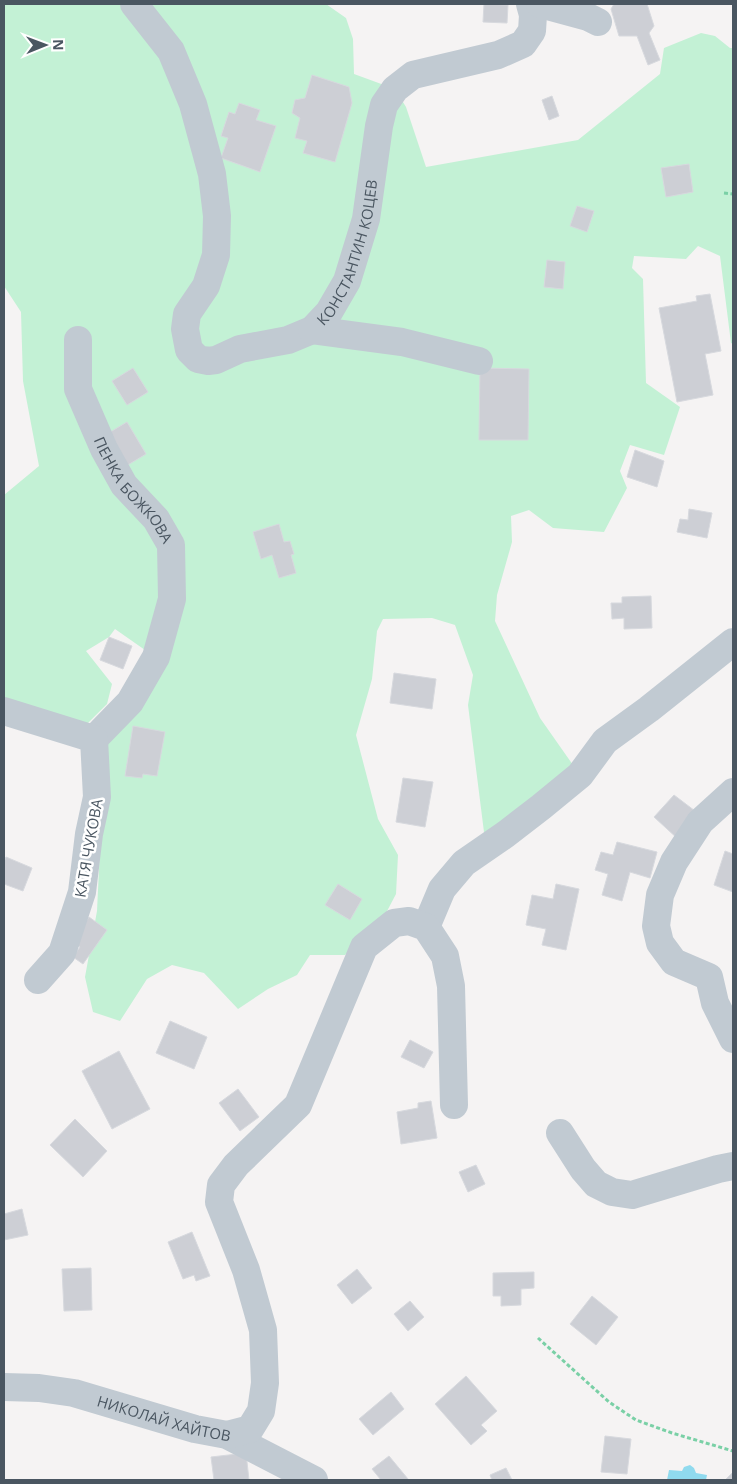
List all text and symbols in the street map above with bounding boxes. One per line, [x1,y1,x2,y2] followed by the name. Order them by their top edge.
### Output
[20,20,70,70] north arrow
[49,39,68,51] text: N
[312,178,381,329] street label: КОНСТАНТИН КОЦЕВ
[90,433,178,547] street label: ПЕНКА БОЖКОВА
[69,797,107,899] street label: КАТЯ ЧУКОВА
[95,1390,233,1446] street label: НИКОЛАЙ ХАЙТОВ

